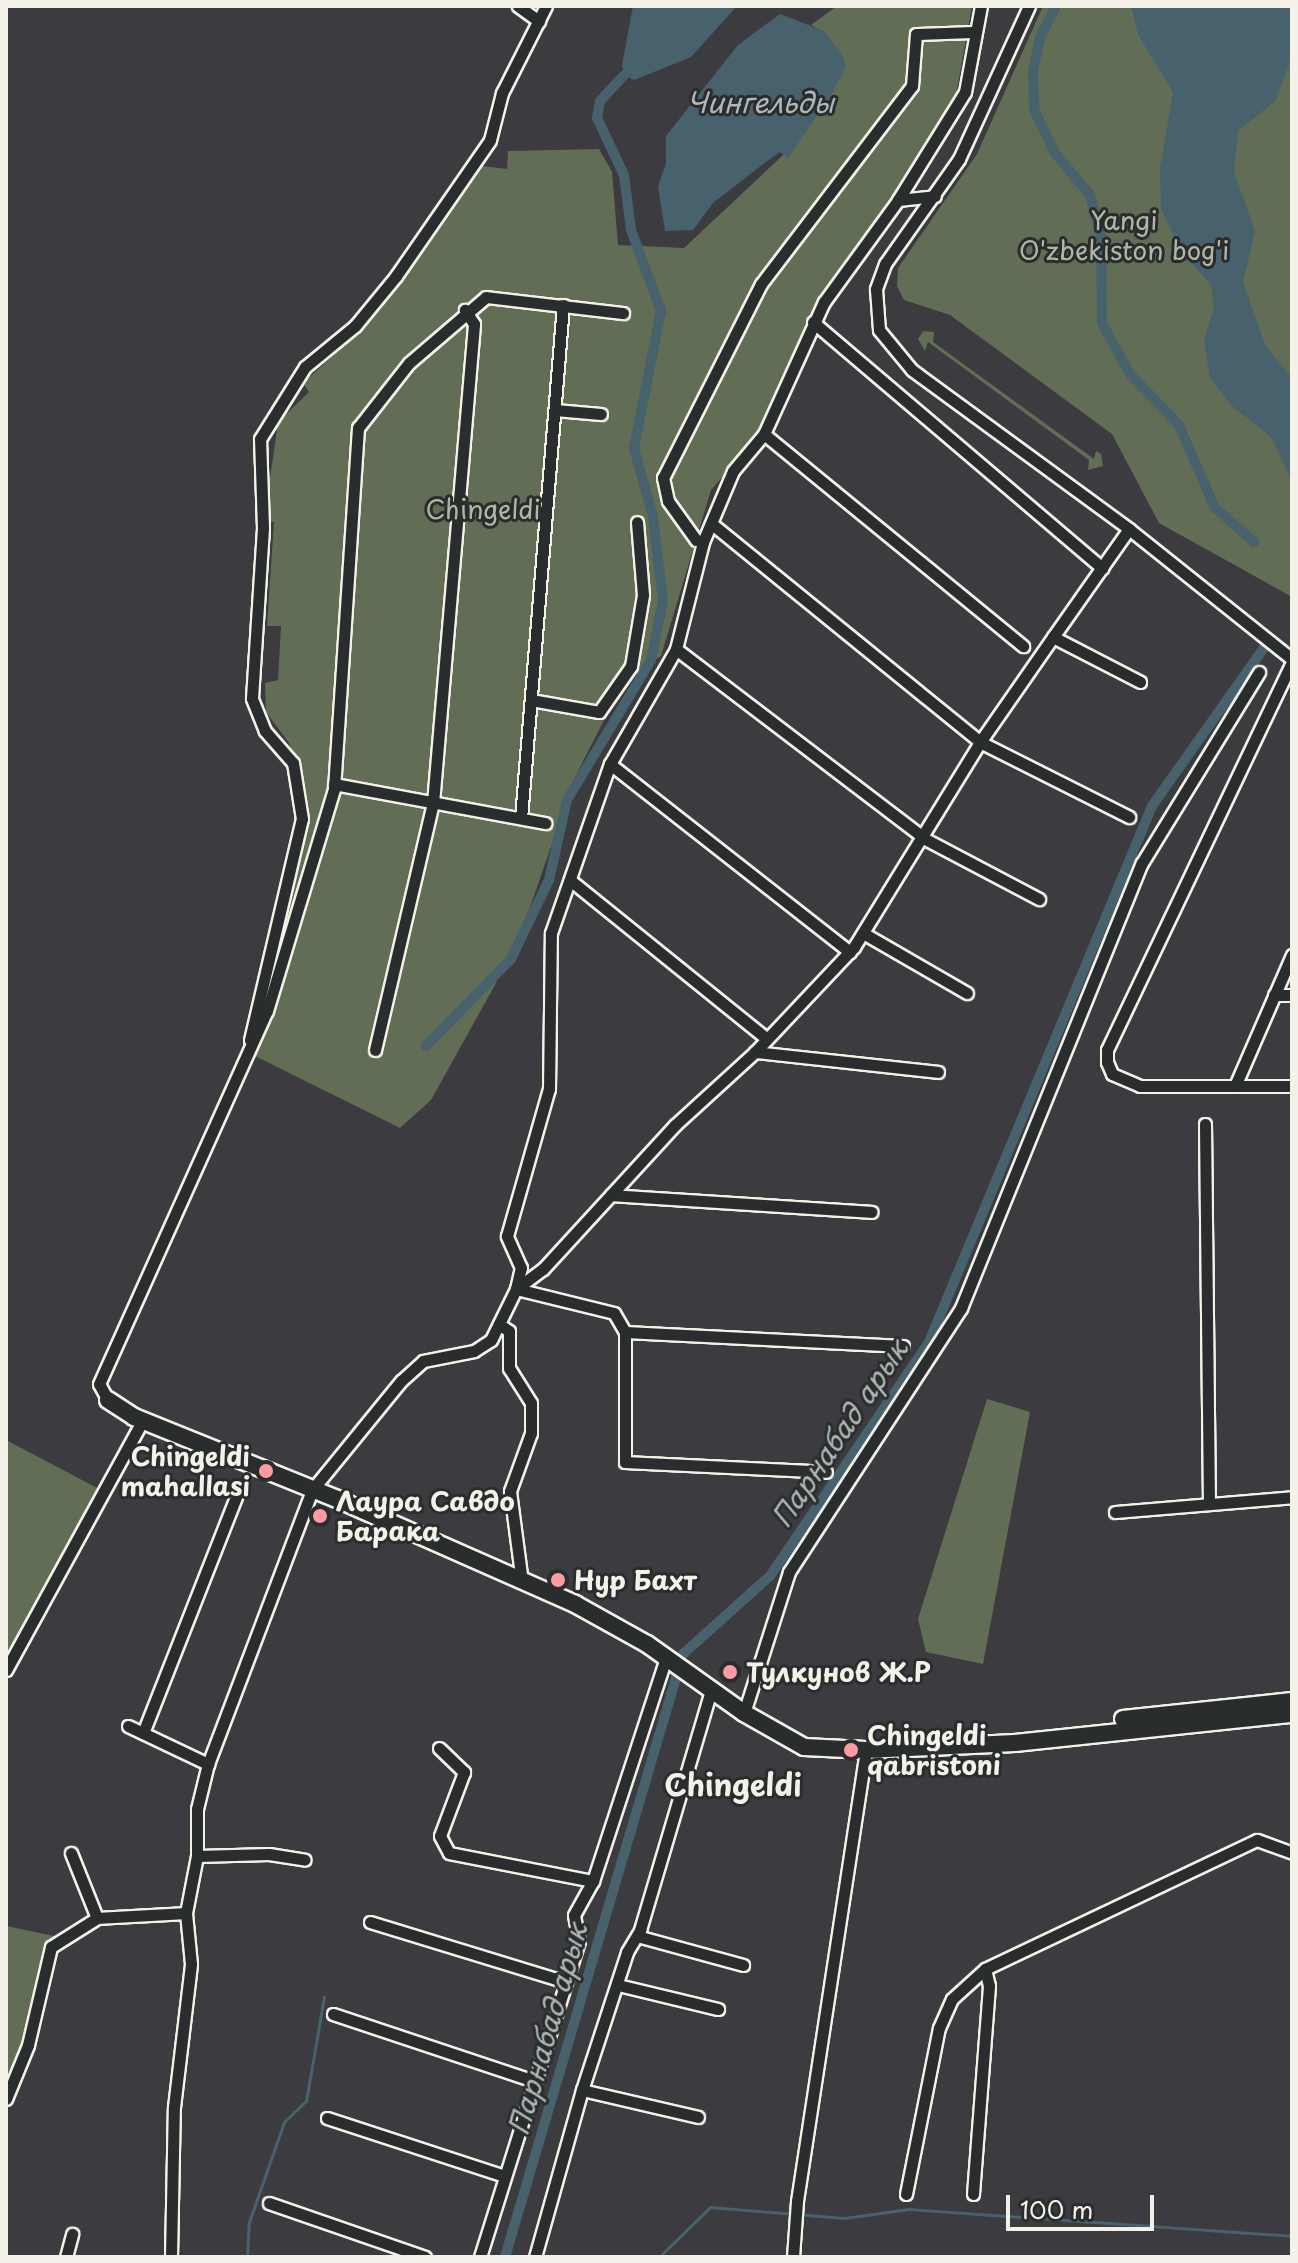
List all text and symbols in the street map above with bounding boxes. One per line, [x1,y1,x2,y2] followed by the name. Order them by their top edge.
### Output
[686,85,834,119] water label: Чингельды
[1019,204,1229,266] park label: Yangi O'zbekiston bog'i
[425,493,541,525] park label: Chingeldi
[764,1333,914,1533] water label: Парнабад арык
[121,1440,250,1502] place label: Chingeldi mahallasi
[257,1462,275,1480] marker: Chingeldi mahallasi
[336,1485,515,1546] place label: Лаура Савдо Барака
[311,1507,329,1525] marker: Лаура Савдо Барака
[574,1564,697,1596] place label: Нур Бахт
[549,1571,567,1589] marker: Нур Бахт
[746,1656,930,1688] place label: Тулкунов Ж.Р
[721,1663,739,1681] marker: Тулкунов Ж.Р
[867,1719,1001,1780] place label: Chingeldi qabristoni
[842,1741,860,1759] marker: Chingeldi qabristoni
[664,1766,802,1802] district label: Chingeldi
[501,1919,593,2139] water label: Парнабад арык
[1010,2179,1158,2229] scale bar
[1020,2191,1093,2227] text: 100 m

